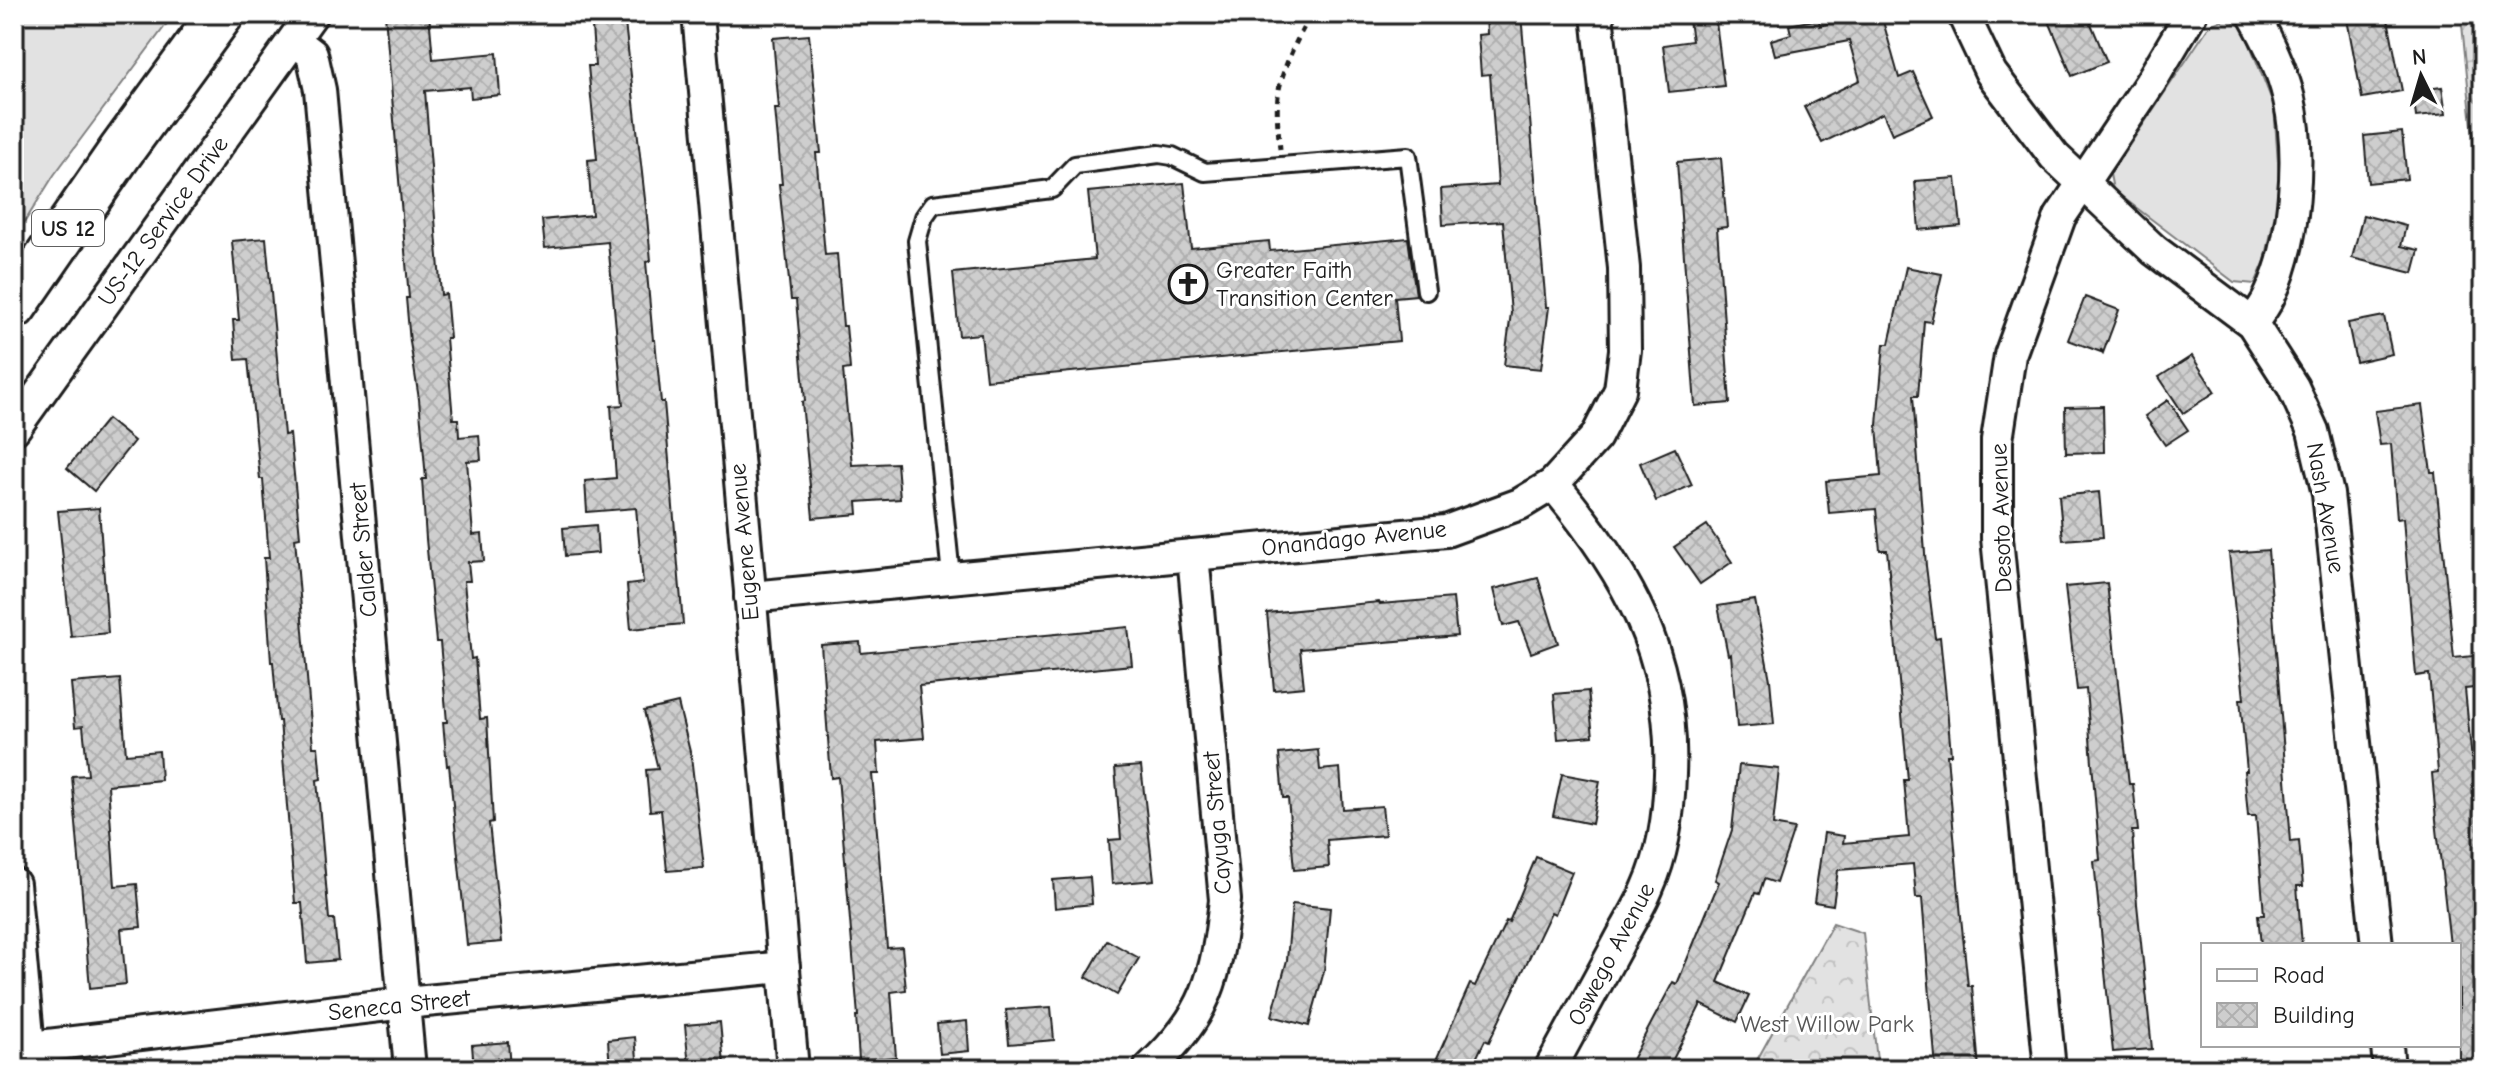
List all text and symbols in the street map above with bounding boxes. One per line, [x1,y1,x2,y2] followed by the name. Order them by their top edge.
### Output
[2381,36,2461,116] north arrow
[2411,43,2428,71] text: N
[92,131,234,311] street label: US-12 Service Drive
[32,210,104,246] road number: US 12
[1216,256,1393,312] place label: Greater Faith Transition Center
[1167,263,1209,305] church icon: Greater Faith Transition Center
[2301,441,2351,575] street label: Nash Avenue
[1984,443,2018,593] street label: Desoto Avenue
[723,462,765,622] street label: Eugene Avenue
[343,481,383,618] street label: Calder Street
[1260,514,1448,562] street label: Onandago Avenue
[1197,749,1237,896] street label: Cayuga Street
[1562,878,1660,1030] street label: Oswego Avenue
[2201,943,2461,1047] legend
[2273,961,2325,989] text: Road
[327,984,473,1026] street label: Seneca Street
[2273,1001,2355,1029] text: Building
[1740,1010,1914,1038] park label: West Willow Park

